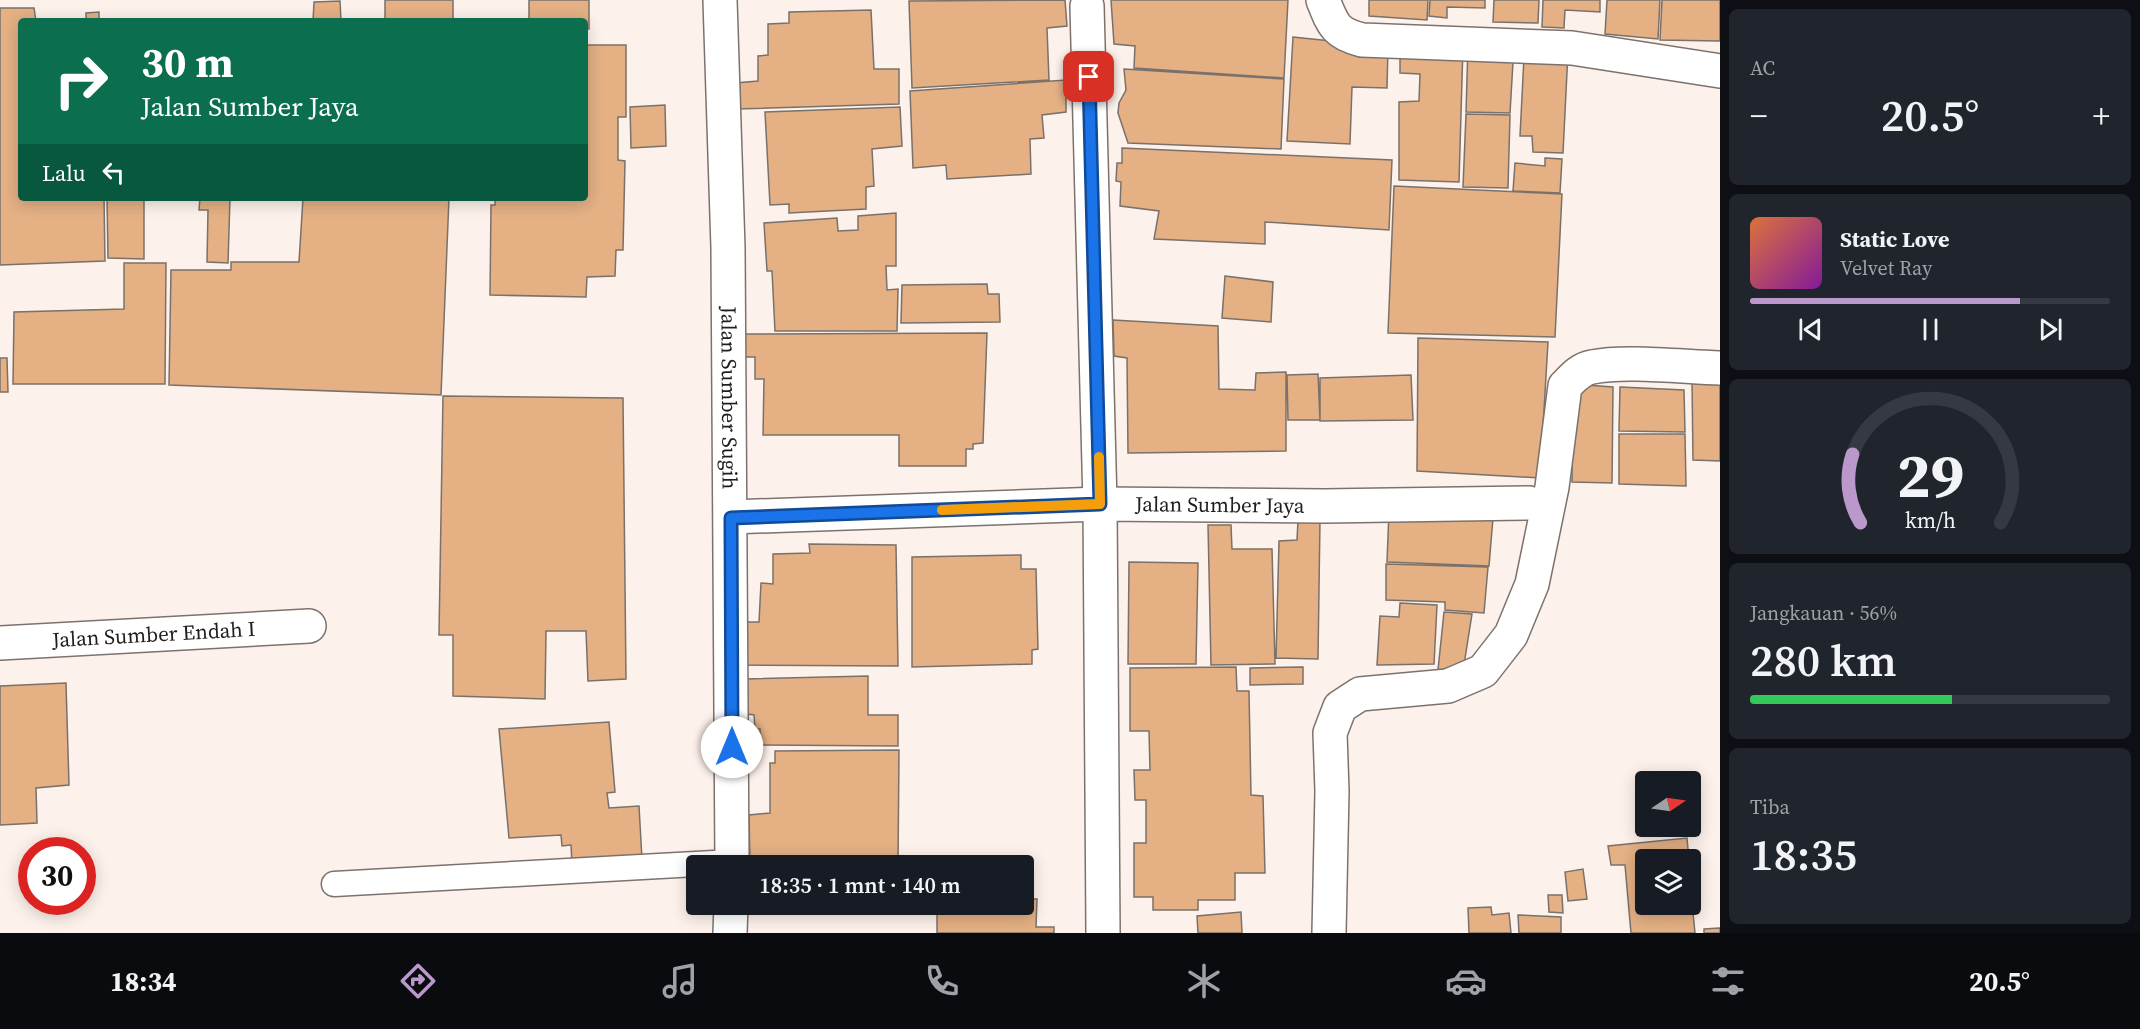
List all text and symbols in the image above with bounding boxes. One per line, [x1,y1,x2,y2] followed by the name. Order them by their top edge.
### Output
[141,33,234,91] text: 30 m
[42,42,120,120] icon: right
[1063,51,1114,102] pin
[1750,54,1775,82] text: AC
[1072,60,1105,93] icon: arrive
[1881,84,1979,146] text: 20.5°
[141,88,359,125] text: Jalan Sumber Jaya
[1750,93,1768,138] text: −
[2093,93,2110,138] text: +
[97,156,130,189] icon: left
[42,158,85,188] text: Lalu
[1840,224,1950,254] text: Static Love
[1840,254,1932,282] text: Velvet Ray
[714,305,745,489] street label: Jalan Sumber Sugih
[1794,313,1827,346] icon: previous
[1914,313,1947,346] icon: pause
[2034,313,2067,346] icon: next
[1896,433,1964,519] text: 29
[1134,489,1305,520] street label: Jalan Sumber Jaya
[1904,507,1956,536] text: km/h
[1750,599,1897,627] text: Jangkauan · 56%
[50,614,256,654] street label: Jalan Sumber Endah I
[1750,629,1897,691] text: 280 km
[700,715,764,779] position arrow
[1635,771,1701,837] north arrow
[1635,771,1701,915] map controls
[1750,793,1790,821] text: Tiba
[1750,823,1857,885] text: 18:35
[18,837,96,915] speed limit sign: 30
[1635,849,1701,915] button: layers
[759,870,961,900] text: 18:35 · 1 mnt · 140 m
[397,960,439,1002] icon: directions
[659,960,701,1002] icon: music
[921,960,963,1002] icon: phone
[1183,960,1225,1002] icon: climate
[1445,960,1487,1002] icon: car
[1707,960,1749,1002] icon: filters
[110,963,177,1000] text: 18:34
[1969,963,2030,1000] text: 20.5°

